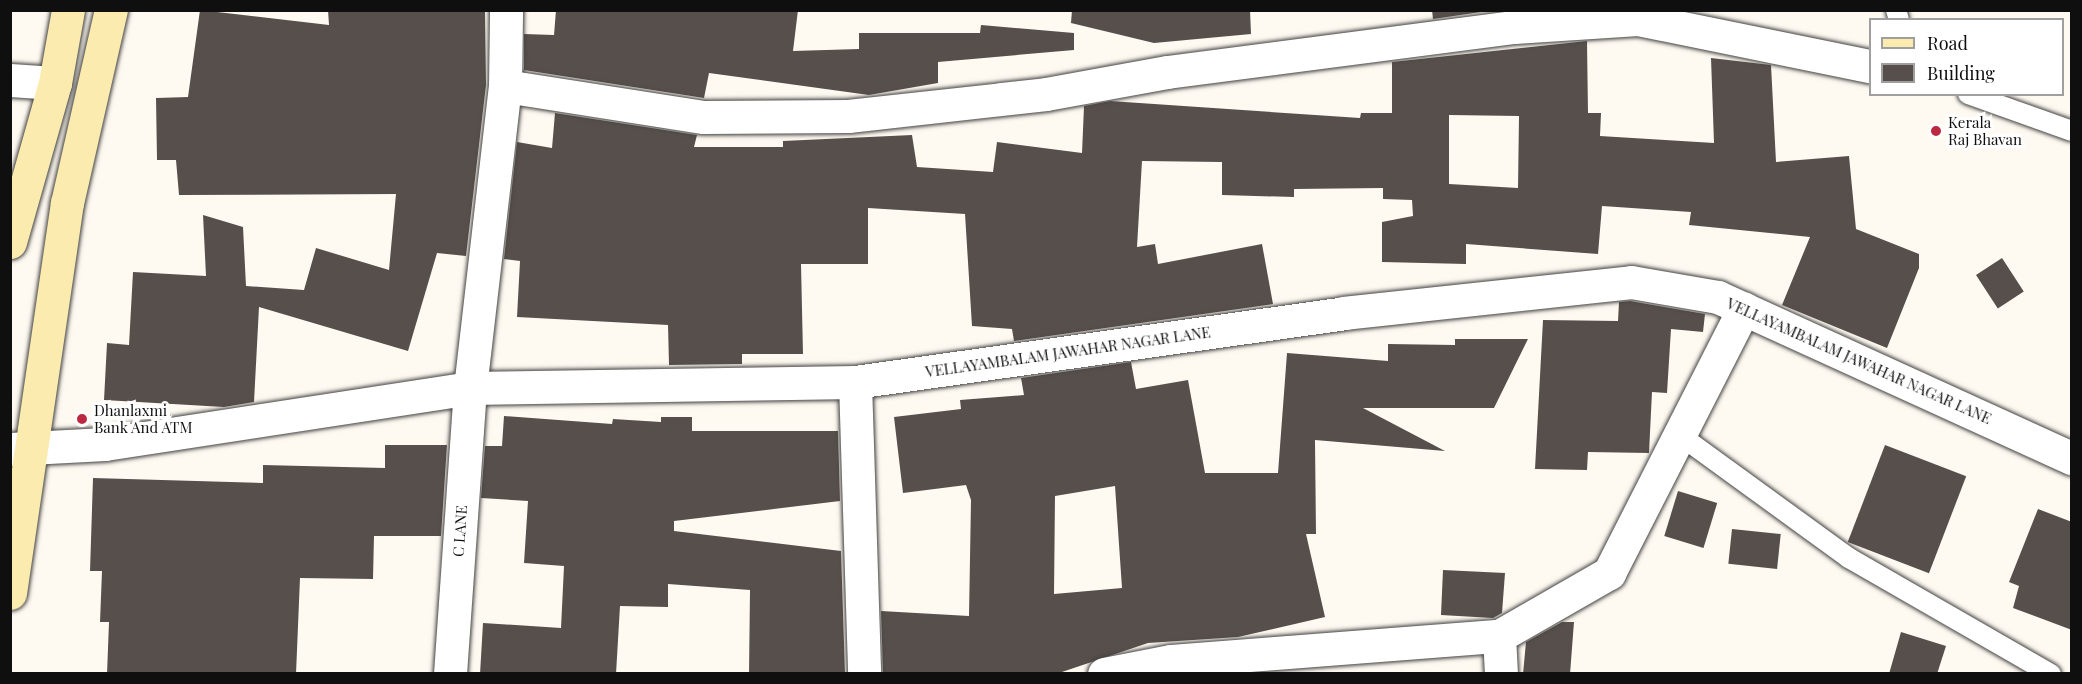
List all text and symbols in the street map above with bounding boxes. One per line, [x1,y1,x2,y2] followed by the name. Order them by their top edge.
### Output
[1869,18,2064,96] legend
[1927,31,1968,55] text: Road
[1927,61,1995,85] text: Building
[1948,113,2022,148] place label: Kerala Raj Bhavan
[1929,124,1943,138] marker: Kerala Raj Bhavan
[1724,294,1994,428] street label: VELLAYAMBALAM JAWAHAR NAGAR LANE
[924,323,1212,381] street label: VELLAYAMBALAM JAWAHAR NAGAR LANE
[94,401,194,436] place label: Dhanlaxmi Bank And ATM
[75,412,89,426] marker: Dhanlaxmi Bank And ATM
[449,505,471,557] street label: C LANE

